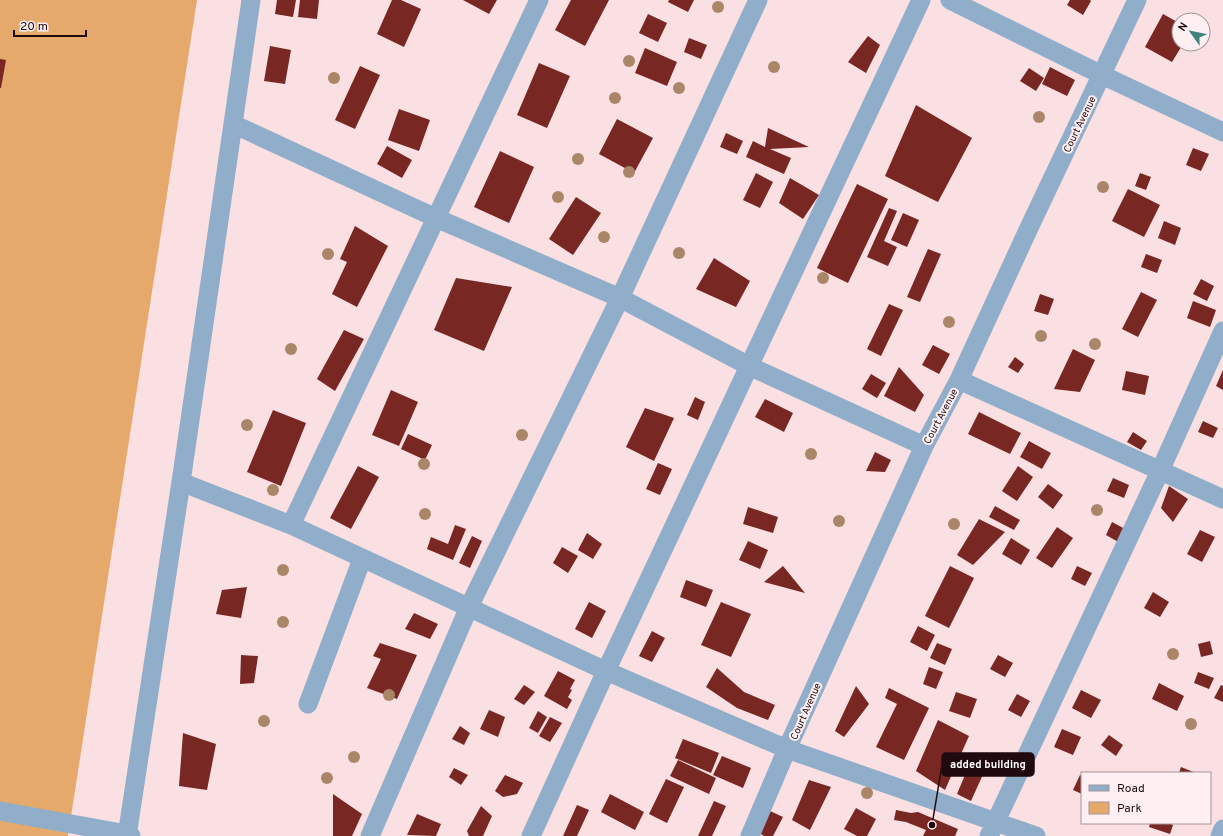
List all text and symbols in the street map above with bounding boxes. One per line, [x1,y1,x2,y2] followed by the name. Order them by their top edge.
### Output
[14,12,86,38] scale bar
[1171,12,1211,52] north arrow
[20,19,48,35] text: 20 m
[1175,20,1191,34] text: N
[1061,94,1100,155] street label: Court Avenue
[921,387,961,447] street label: Court Avenue
[788,681,825,742] street label: Court Avenue
[942,753,1034,776] callout: added building
[950,758,1026,772] text: added building
[1081,772,1211,824] legend
[1117,781,1145,797] text: Road
[1117,801,1142,817] text: Park

